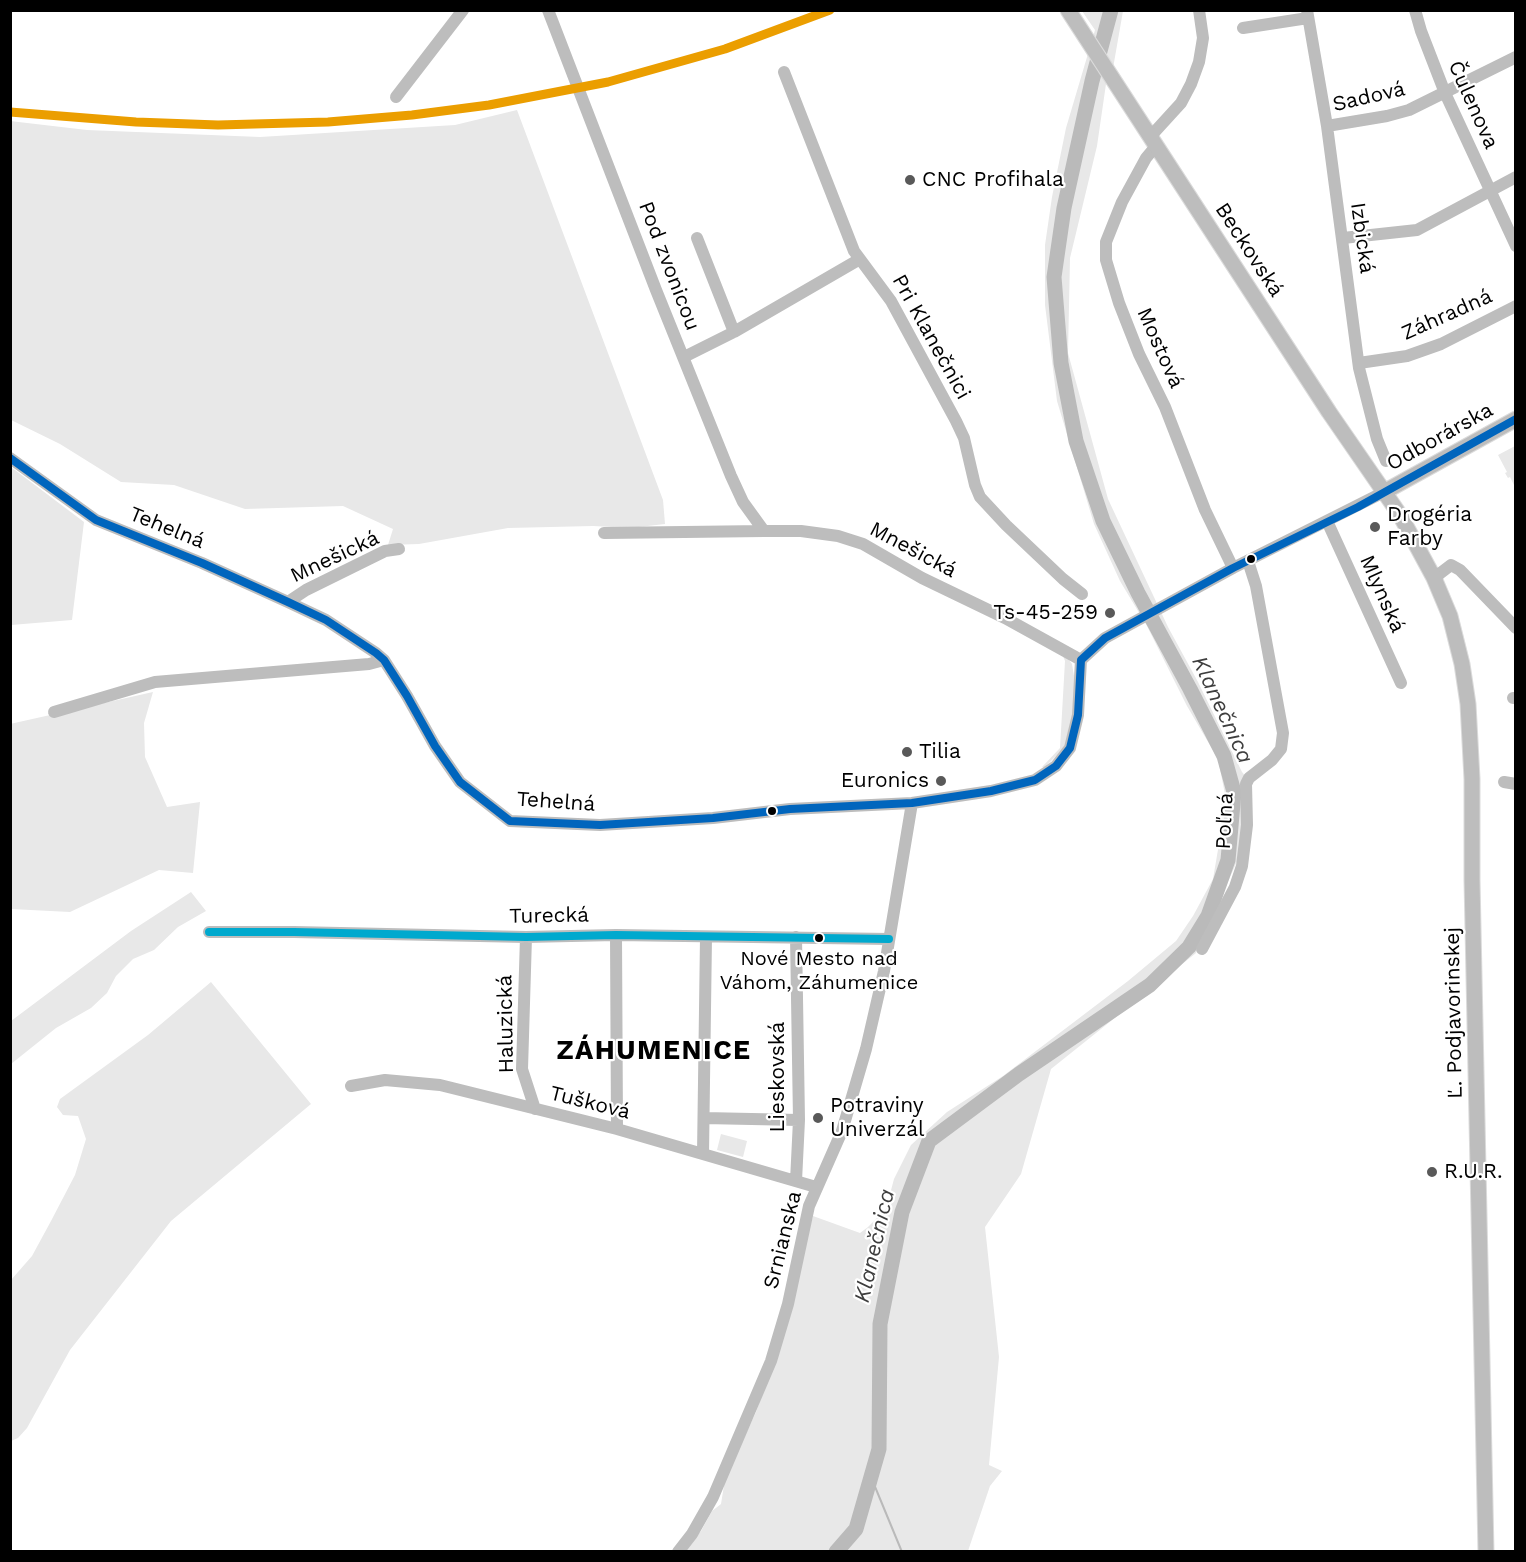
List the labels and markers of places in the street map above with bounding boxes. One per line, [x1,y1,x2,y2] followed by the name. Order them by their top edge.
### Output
[922,167,1064,193] place label: CNC Profihala
[903,173,917,187] marker: CNC Profihala
[1387,502,1472,552] place label: Drogéria Farby
[1368,520,1382,534] marker: Drogéria Farby
[1245,553,1257,565] unlabelled marker
[993,600,1098,626] place label: Ts-45-259
[1103,606,1117,620] marker: Ts-45-259
[919,739,961,765] place label: Tilia
[900,745,914,759] marker: Tilia
[841,768,929,794] place label: Euronics
[934,774,948,788] marker: Euronics
[766,805,778,817] unlabelled marker
[813,932,825,944] marker: Nové Mesto nad Váhom, Záhumenice
[720,947,918,994] place label: Nové Mesto nad Váhom, Záhumenice
[830,1093,924,1143] place label: Potraviny Univerzál
[811,1111,825,1125] marker: Potraviny Univerzál
[1444,1159,1503,1185] place label: R.U.R.
[1425,1165,1439,1179] marker: R.U.R.

